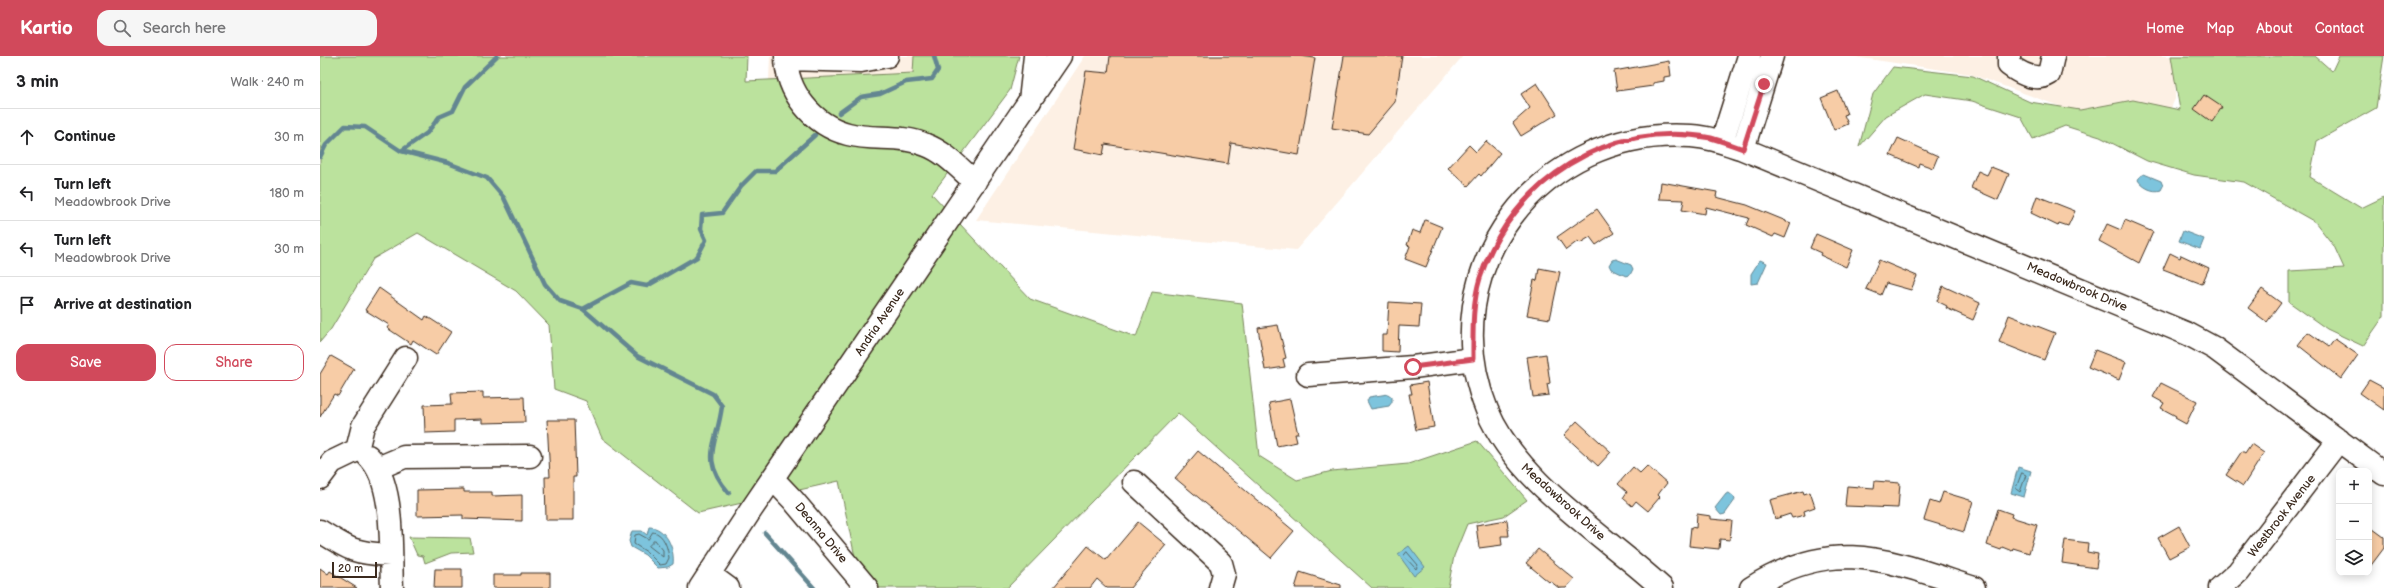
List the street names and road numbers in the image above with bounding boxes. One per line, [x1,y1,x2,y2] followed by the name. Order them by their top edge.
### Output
[2024,259,2130,315] street label: Meadowbrook Drive
[852,285,908,359] street label: Andria Avenue
[1518,460,1608,544] street label: Meadowbrook Drive
[2245,472,2319,560] street label: Westbrook Avenue
[791,500,851,566] street label: Deanna Drive

